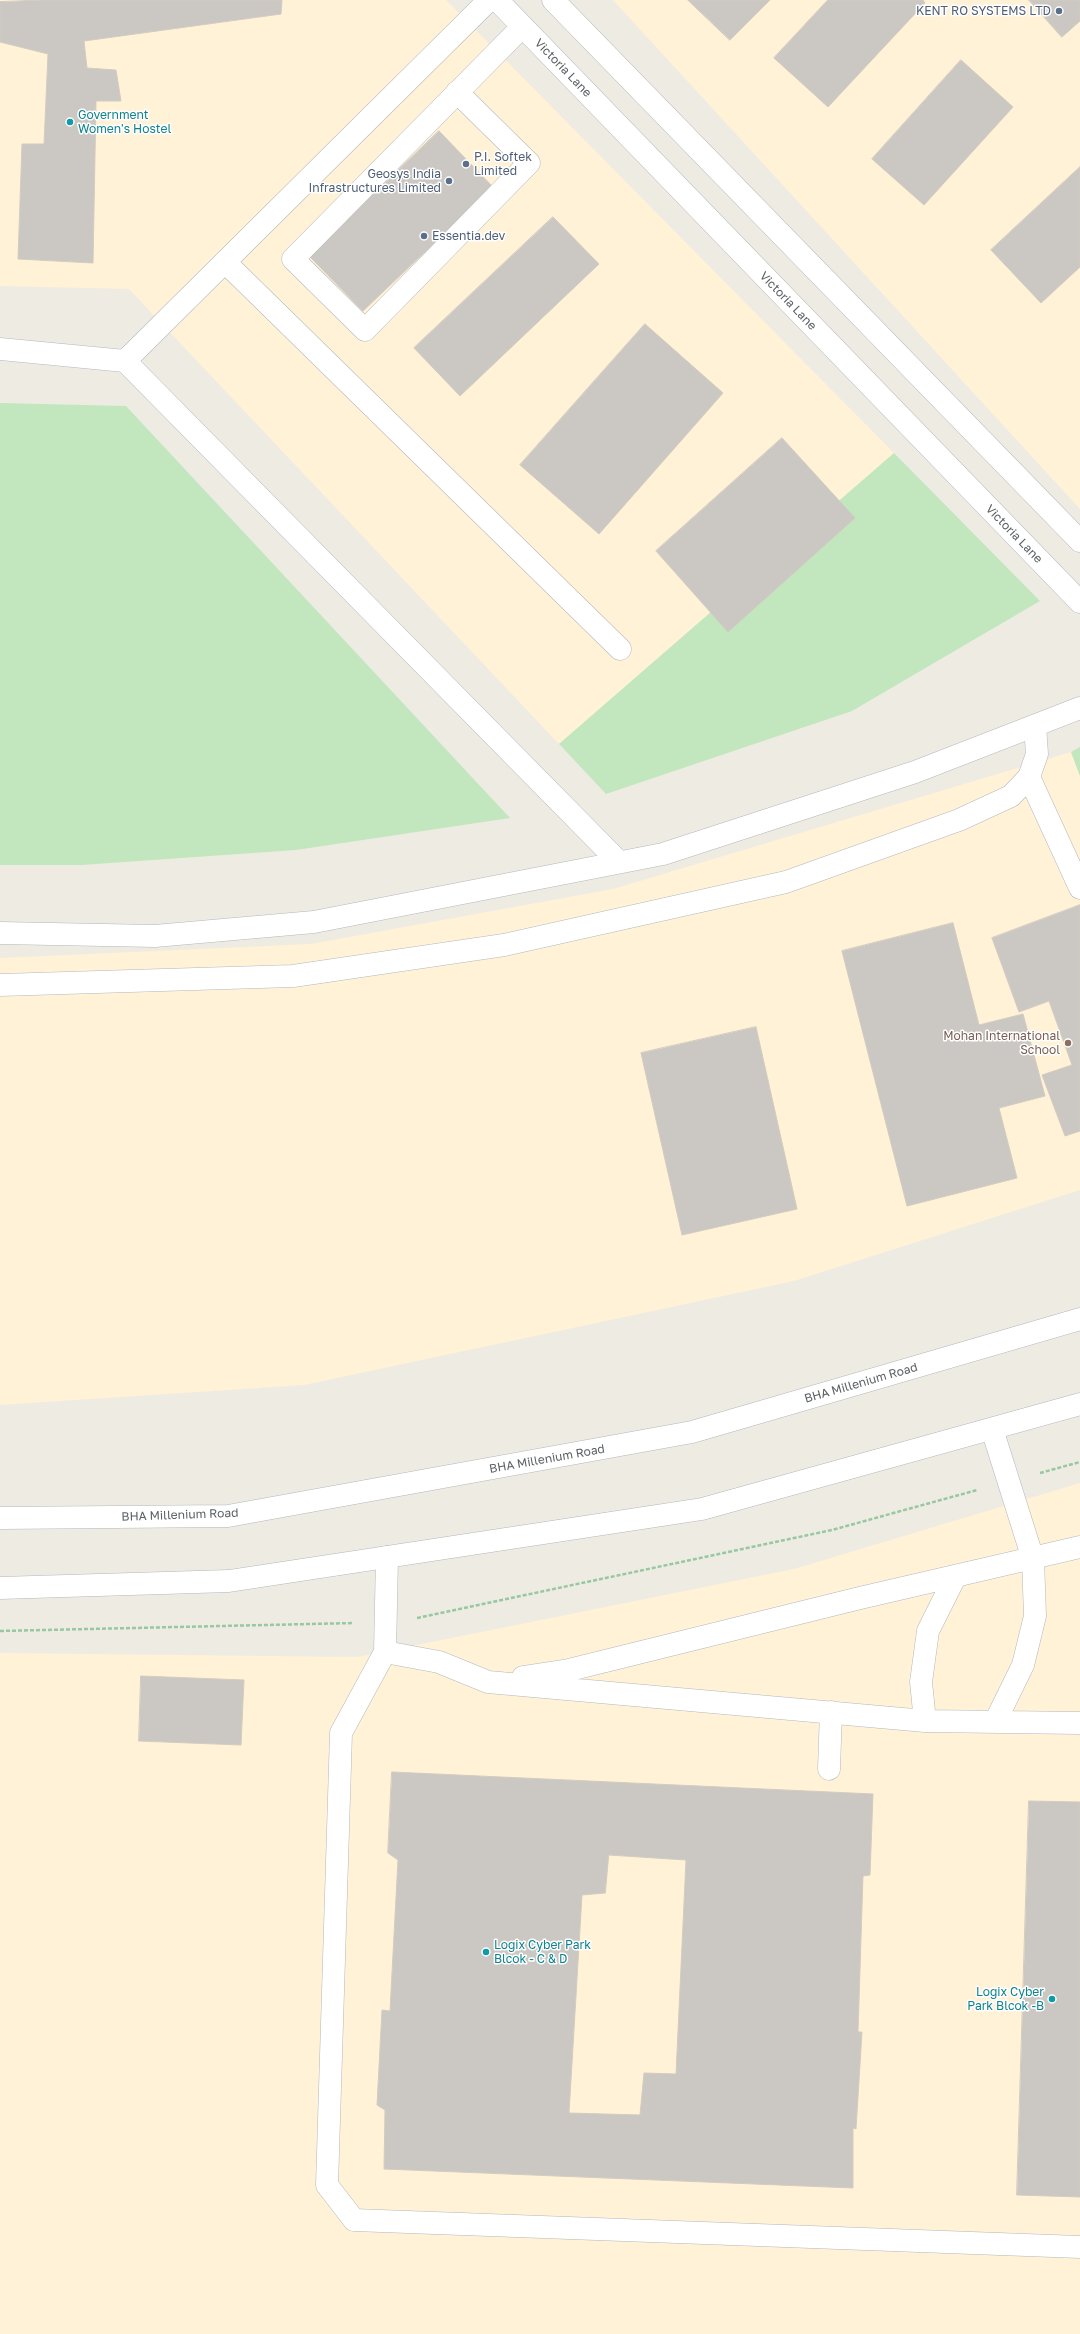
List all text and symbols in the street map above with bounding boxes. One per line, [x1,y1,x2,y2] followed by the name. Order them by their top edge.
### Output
[916,4,1051,18] place label: KENT RO SYSTEMS LTD
[1054,6,1064,16] marker: KENT RO SYSTEMS LTD
[532,36,594,100] street label: Victoria Lane
[78,108,171,136] place label: Government Women's Hostel
[65,117,75,127] marker: Government Women's Hostel
[474,150,532,178] place label: P.I. Softek Limited
[461,159,471,169] marker: P.I. Softek Limited
[309,167,441,195] place label: Geosys India Infrastructures Limited
[444,176,454,186] marker: Geosys India Infrastructures Limited
[432,229,505,243] place label: Essentia.dev
[419,231,429,241] marker: Essentia.dev
[757,269,819,333] street label: Victoria Lane
[983,502,1045,566] street label: Victoria Lane
[943,1029,1060,1057] place label: Mohan International School
[1063,1038,1073,1048] marker: Mohan International School
[803,1360,919,1406] street label: BHA Millenium Road
[488,1442,606,1476] street label: BHA Millenium Road
[121,1506,239,1524] street label: BHA Millenium Road
[494,1938,591,1966] place label: Logix Cyber Park Blcok - C & D
[481,1947,491,1957] marker: Logix Cyber Park Blcok - C & D
[967,1985,1044,2013] place label: Logix Cyber Park Blcok -B
[1047,1994,1057,2004] marker: Logix Cyber Park Blcok -B

